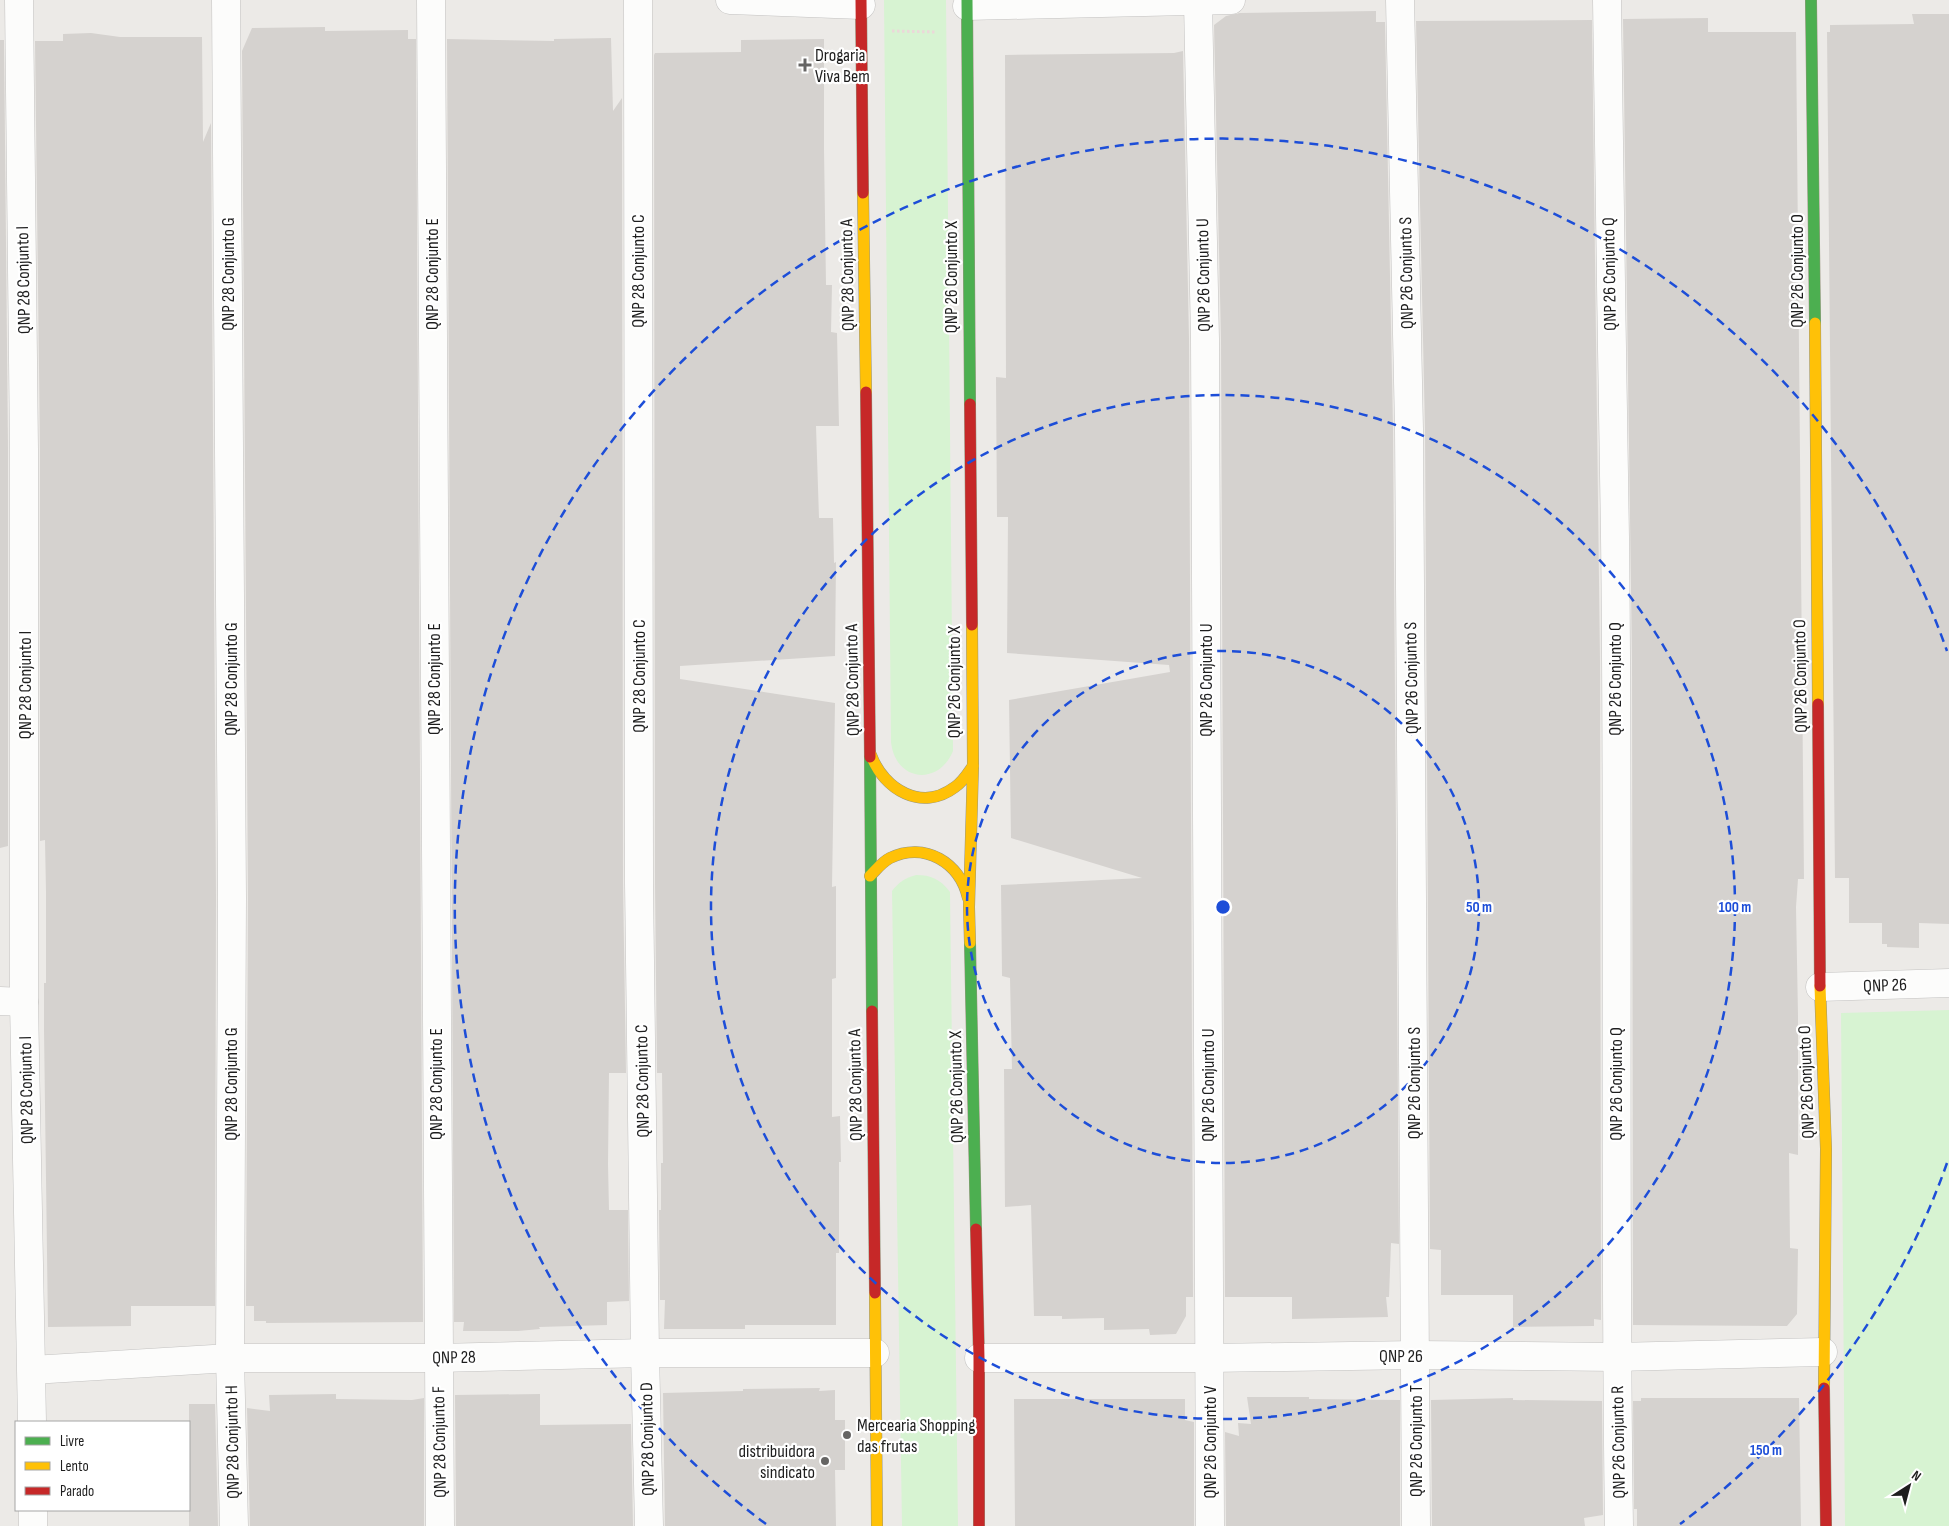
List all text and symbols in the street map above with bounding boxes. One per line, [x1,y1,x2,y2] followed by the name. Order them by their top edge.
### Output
[815,45,870,87] place label: Drogaria Viva Bem
[799,59,811,71] marker: Drogaria Viva Bem
[628,214,649,328] street label: QNP 28 Conjunto C
[1787,214,1808,328] street label: QNP 26 Conjunto O
[1395,216,1418,329] street label: QNP 26 Conjunto S
[218,217,239,331] street label: QNP 28 Conjunto G
[1598,217,1621,331] street label: QNP 26 Conjunto Q
[422,218,443,330] street label: QNP 28 Conjunto E
[836,218,859,331] street label: QNP 28 Conjunto A
[1192,218,1215,332] street label: QNP 26 Conjunto U
[941,220,962,333] street label: QNP 26 Conjunto X
[12,226,35,334] street label: QNP 28 Conjunto I
[629,619,650,733] street label: QNP 28 Conjunto C
[1789,619,1812,733] street label: QNP 26 Conjunto O
[1400,621,1423,734] street label: QNP 26 Conjunto S
[221,622,242,736] street label: QNP 28 Conjunto G
[1605,622,1626,736] street label: QNP 26 Conjunto Q
[424,623,445,735] street label: QNP 28 Conjunto E
[841,623,864,736] street label: QNP 28 Conjunto A
[1196,623,1217,737] street label: QNP 26 Conjunto U
[944,625,965,738] street label: QNP 26 Conjunto X
[15,631,36,739] street label: QNP 28 Conjunto I
[1214,898,1232,916] centre of rings
[1466,898,1492,917] text: 50 m
[1719,898,1751,917] text: 100 m
[1863,974,1907,997] street label: QNP 26
[631,1024,654,1138] street label: QNP 28 Conjunto C
[1794,1025,1819,1139] street label: QNP 26 Conjunto O
[221,1027,242,1141] street label: QNP 28 Conjunto G
[1404,1027,1425,1139] street label: QNP 26 Conjunto S
[1606,1027,1627,1141] street label: QNP 26 Conjunto Q
[426,1028,447,1140] street label: QNP 28 Conjunto E
[844,1028,867,1141] street label: QNP 28 Conjunto A
[1198,1028,1219,1142] street label: QNP 26 Conjunto U
[945,1030,968,1143] street label: QNP 26 Conjunto X
[15,1036,38,1144] street label: QNP 28 Conjunto I
[1379,1346,1423,1367] street label: QNP 26
[432,1347,476,1368] street label: QNP 28
[636,1382,659,1496] street label: QNP 28 Conjunto D
[221,1385,244,1499] street label: QNP 28 Conjunto H
[1406,1385,1427,1497] street label: QNP 26 Conjunto T
[1607,1385,1630,1499] street label: QNP 26 Conjunto R
[428,1386,451,1498] street label: QNP 28 Conjunto F
[1200,1386,1221,1498] street label: QNP 26 Conjunto V
[857,1415,975,1457] place label: Mercearia Shopping das frutas
[15,1421,190,1511] legend
[841,1429,853,1441] marker: Mercearia Shopping das frutas
[60,1432,84,1451] text: Livre
[739,1441,815,1483] place label: distribuidora sindicato
[1750,1441,1782,1460] text: 150 m
[819,1455,831,1467] marker: distribuidora sindicato
[60,1457,89,1476] text: Lento
[1884,1461,1934,1511] north arrow
[1908,1467,1924,1485] text: N
[60,1482,94,1501] text: Parado

